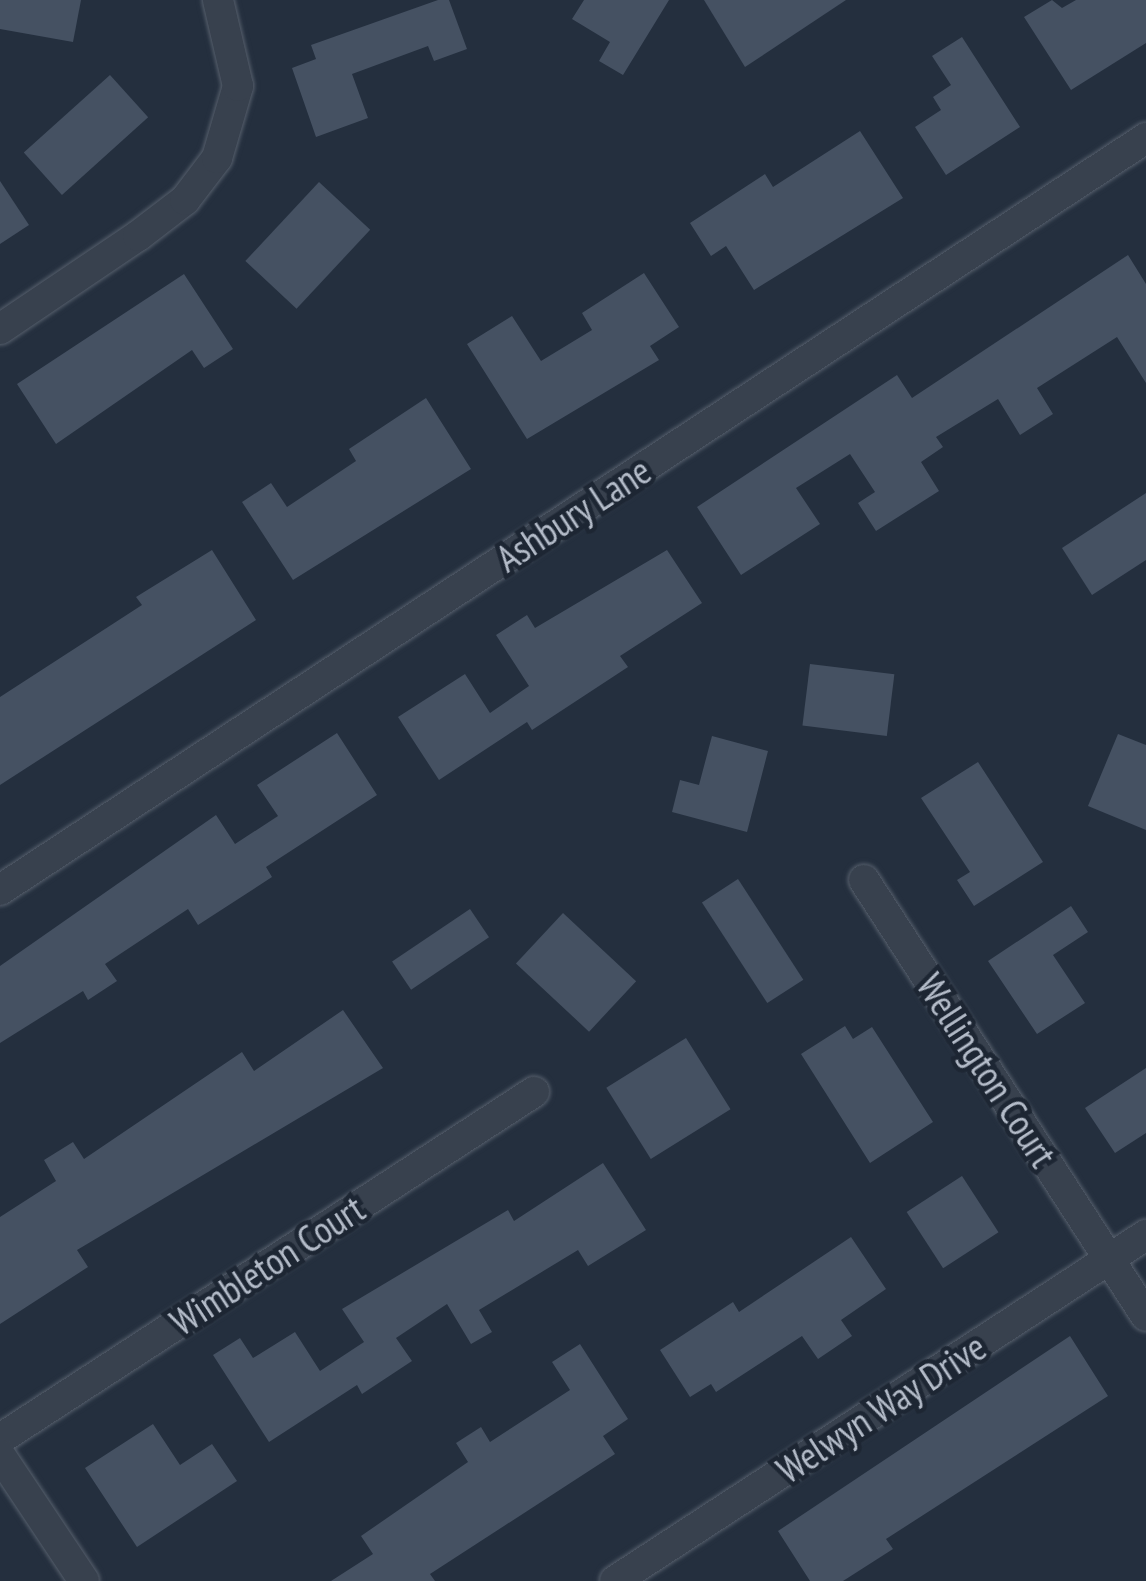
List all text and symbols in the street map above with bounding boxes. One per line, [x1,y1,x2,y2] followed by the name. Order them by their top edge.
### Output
[487,447,659,581] street label: Ashbury Lane
[908,965,1066,1175] street label: Wellington Court
[162,1185,372,1345] street label: Wimbleton Court
[767,1323,995,1493] street label: Welwyn Way Drive

